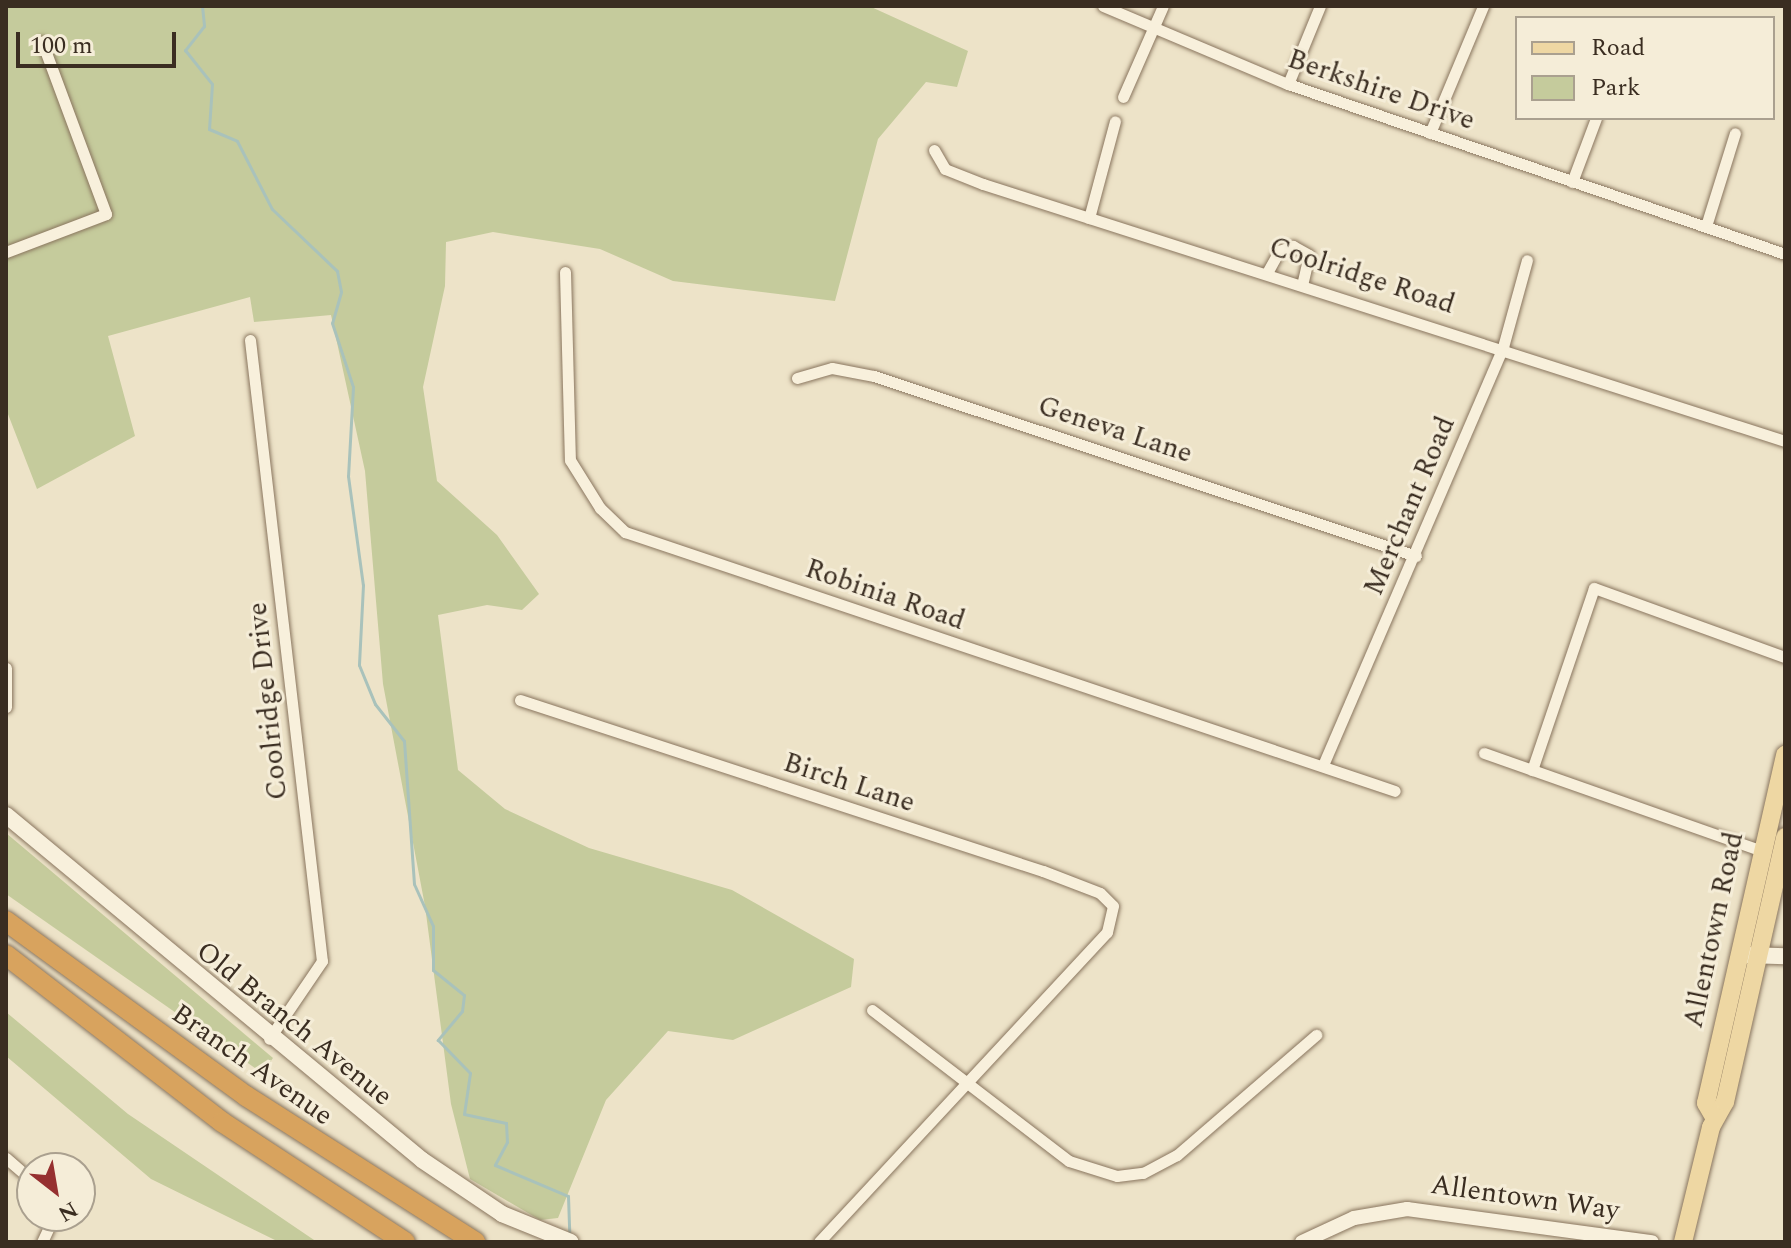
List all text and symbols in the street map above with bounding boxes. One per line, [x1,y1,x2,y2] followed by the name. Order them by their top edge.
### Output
[20,16,180,66] scale bar
[1515,16,1775,120] legend
[30,28,93,64] text: 100 m
[1591,30,1645,66] text: Road
[1283,42,1479,138] street label: Berkshire Drive
[1591,70,1641,106] text: Park
[1265,230,1459,322] street label: Coolridge Road
[1034,389,1196,471] street label: Geneva Lane
[1357,411,1463,601] street label: Merchant Road
[801,552,969,638] street label: Robinia Road
[241,600,295,802] street label: Coolridge Drive
[779,746,919,820] street label: Birch Lane
[1677,829,1751,1031] street label: Allentown Road
[189,935,399,1113] street label: Old Branch Avenue
[165,997,339,1133] street label: Branch Avenue
[16,1152,96,1232] north arrow
[1428,1168,1622,1228] street label: Allentown Way
[51,1193,84,1230] text: N

